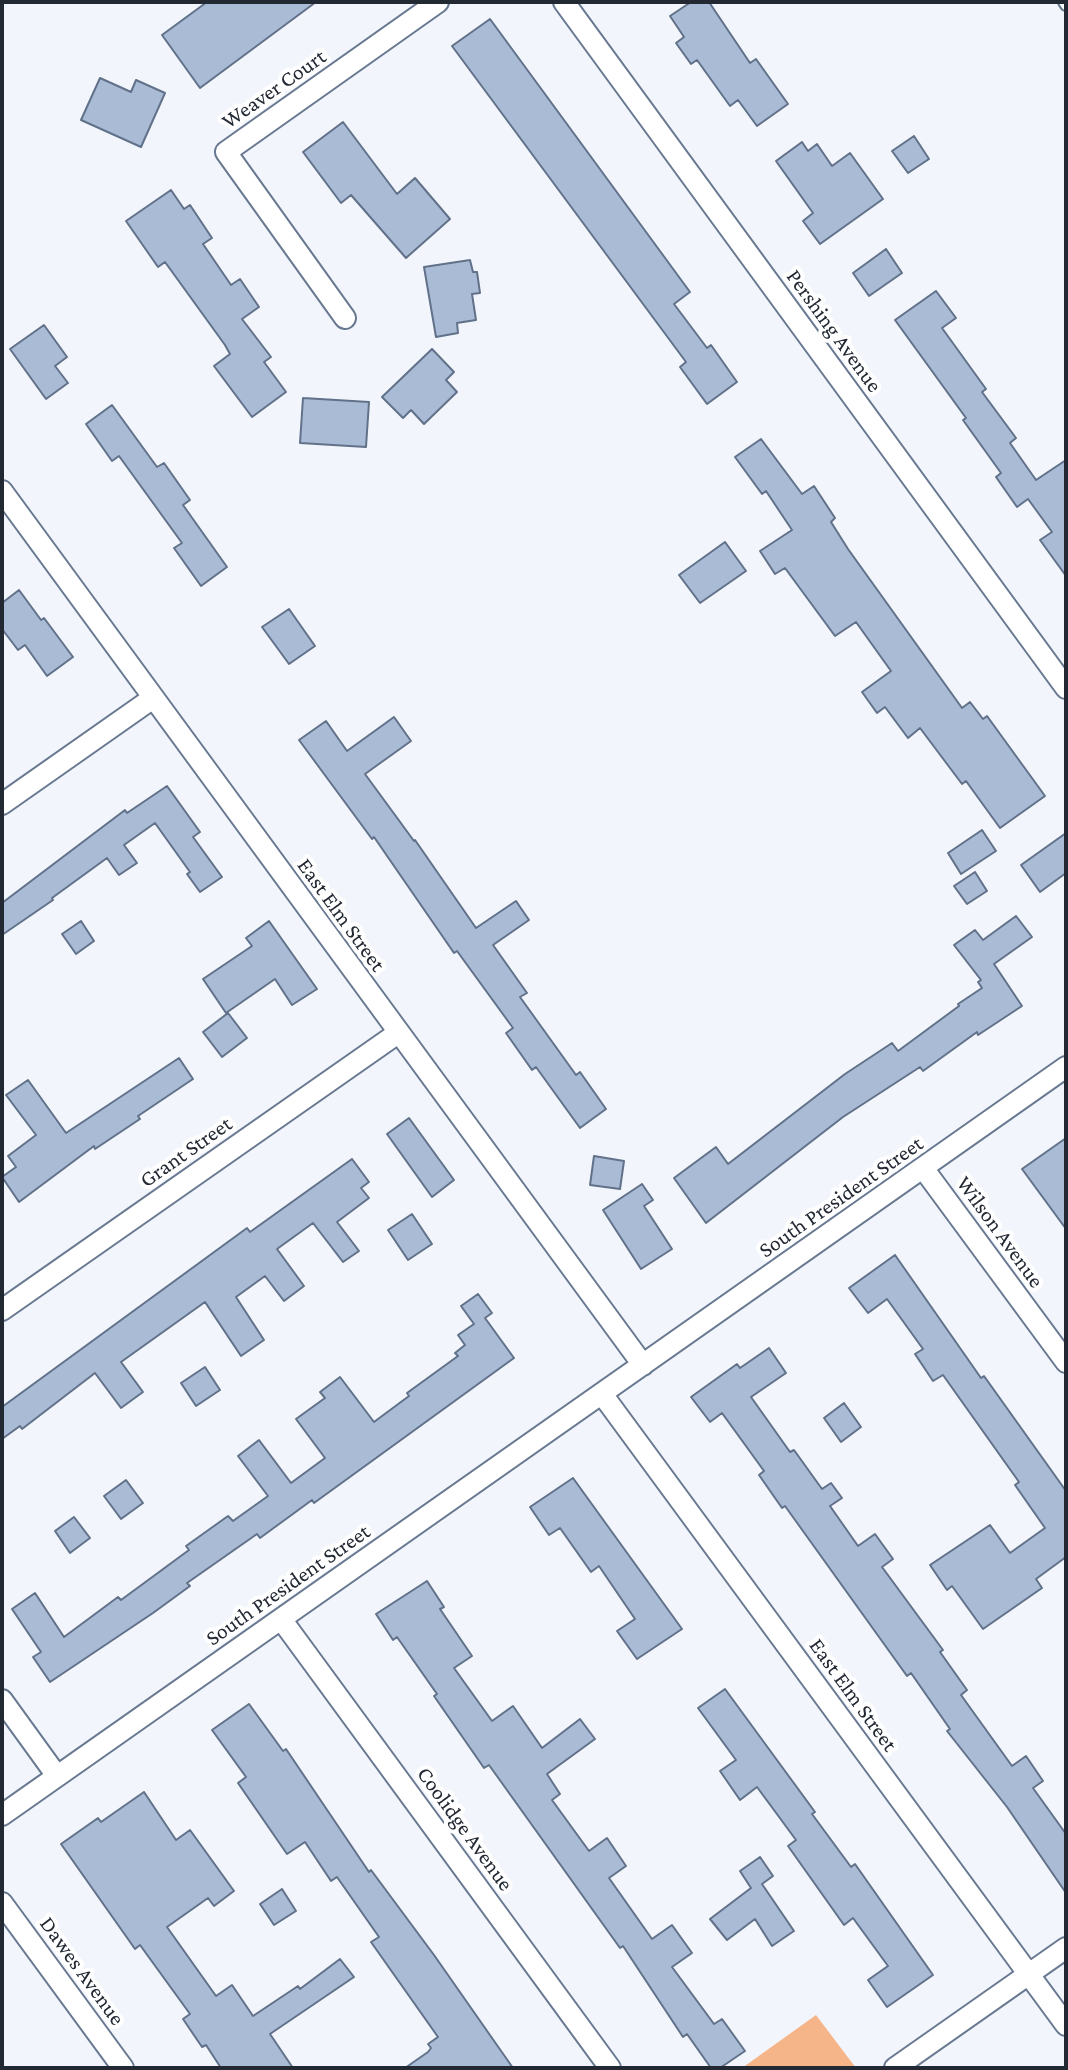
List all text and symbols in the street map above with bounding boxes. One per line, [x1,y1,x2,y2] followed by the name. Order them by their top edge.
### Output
[217,43,331,135] street label: Weaver Court
[781,264,887,398] street label: Pershing Avenue
[291,853,391,977] street label: East Elm Street
[135,1111,237,1193] street label: Grant Street
[754,1130,928,1264] street label: South President Street
[951,1171,1049,1293] street label: Wilson Avenue
[201,1518,375,1652] street label: South President Street
[803,1633,903,1757] street label: East Elm Street
[411,1762,519,1896] street label: Coolidge Avenue
[34,1911,130,2031] street label: Dawes Avenue

